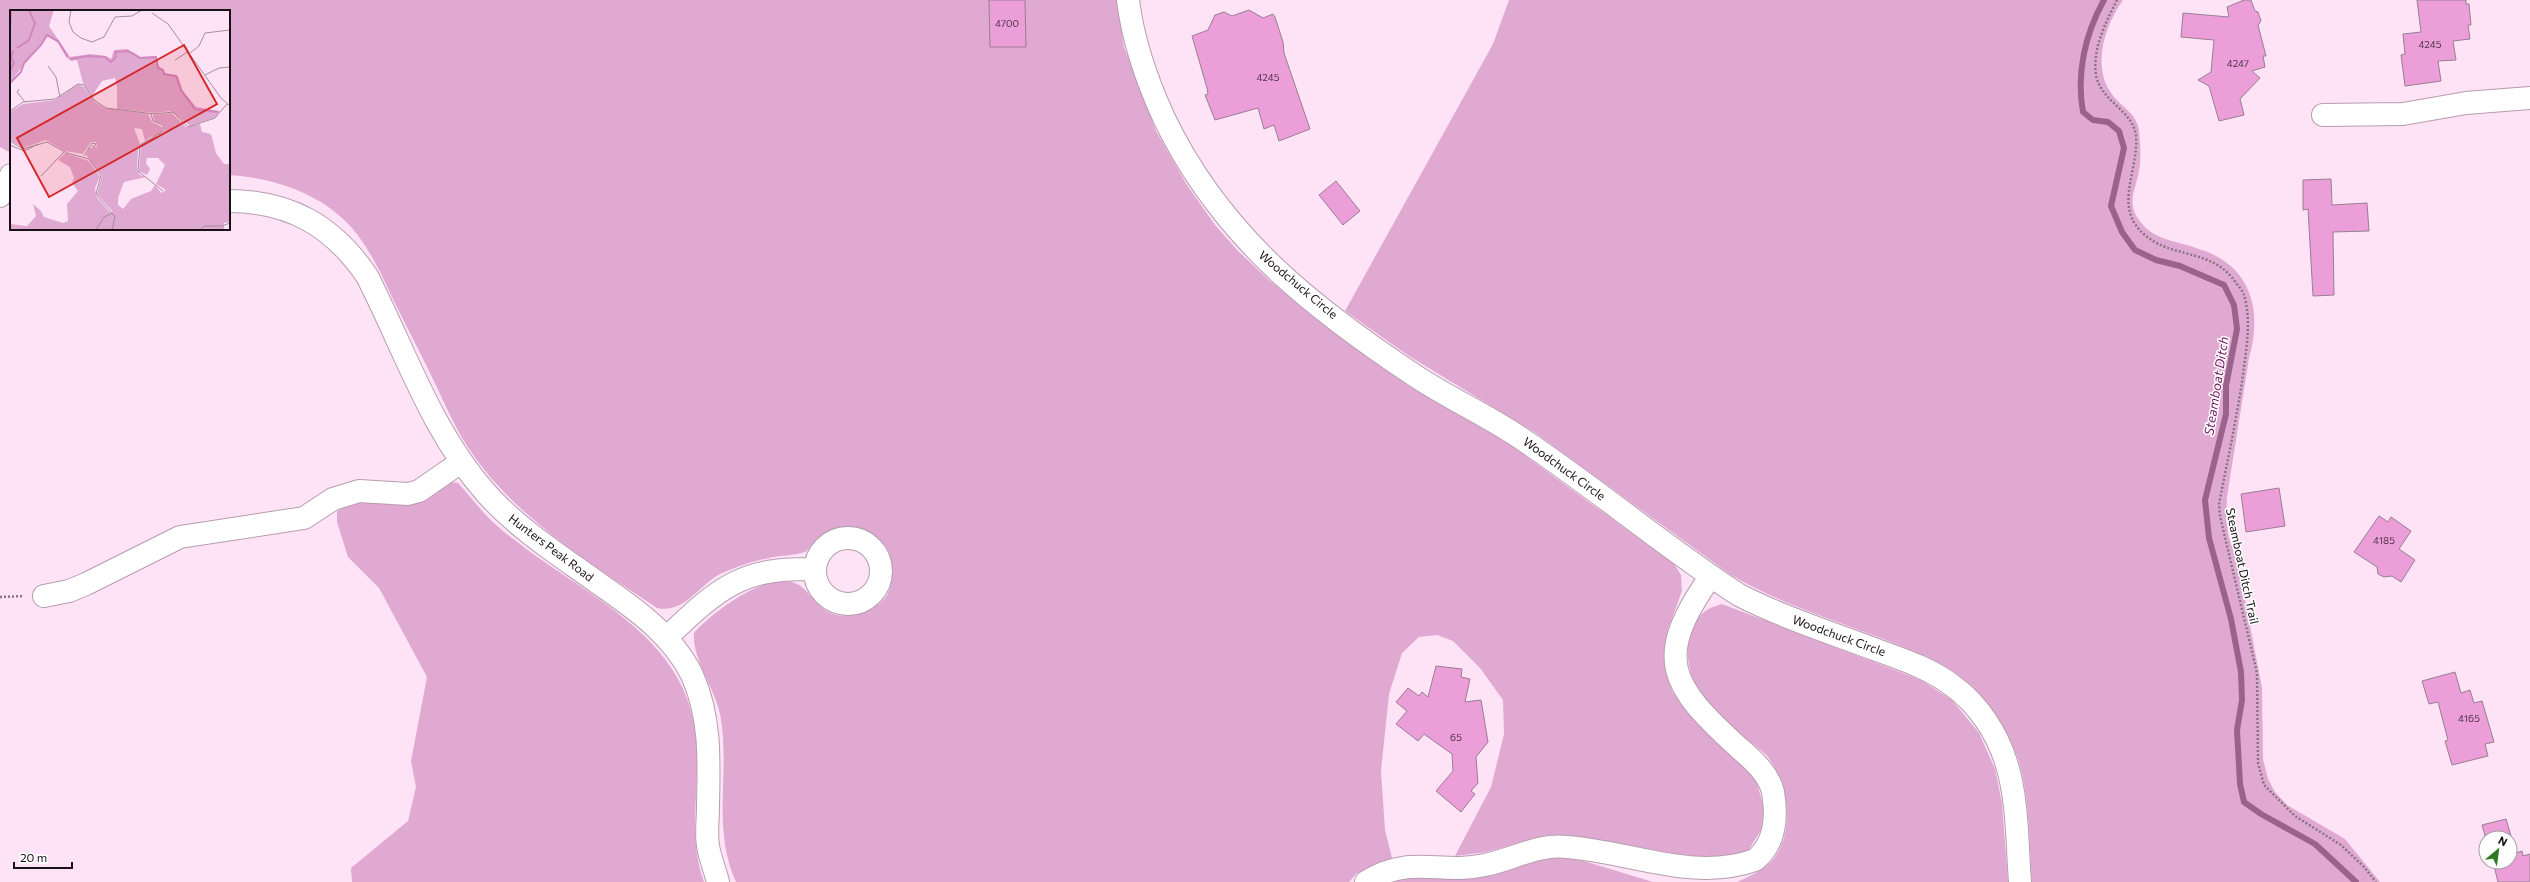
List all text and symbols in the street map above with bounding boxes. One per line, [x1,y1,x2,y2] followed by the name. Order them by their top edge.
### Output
[10,10,230,230] inset map
[995,17,1019,29] house number: 4700
[2419,38,2442,50] house number: 4245
[2227,57,2249,69] house number: 4247
[1257,71,1280,83] house number: 4245
[1257,247,1341,321] street label: Woodchuck Circle
[2200,335,2232,437] water label: Steamboat Ditch
[1521,434,1608,503] street label: Woodchuck Circle
[2224,507,2262,625] street label: Steamboat Ditch Trail
[506,511,597,584] street label: Hunters Peak Road
[2373,534,2395,546] house number: 4185
[1791,612,1888,658] street label: Woodchuck Circle
[2458,712,2480,724] house number: 4165
[1450,731,1462,743] house number: 65
[2478,830,2518,870] north arrow
[2496,833,2510,849] text: N
[14,844,72,870] scale bar
[20,850,47,864] text: 20 m

